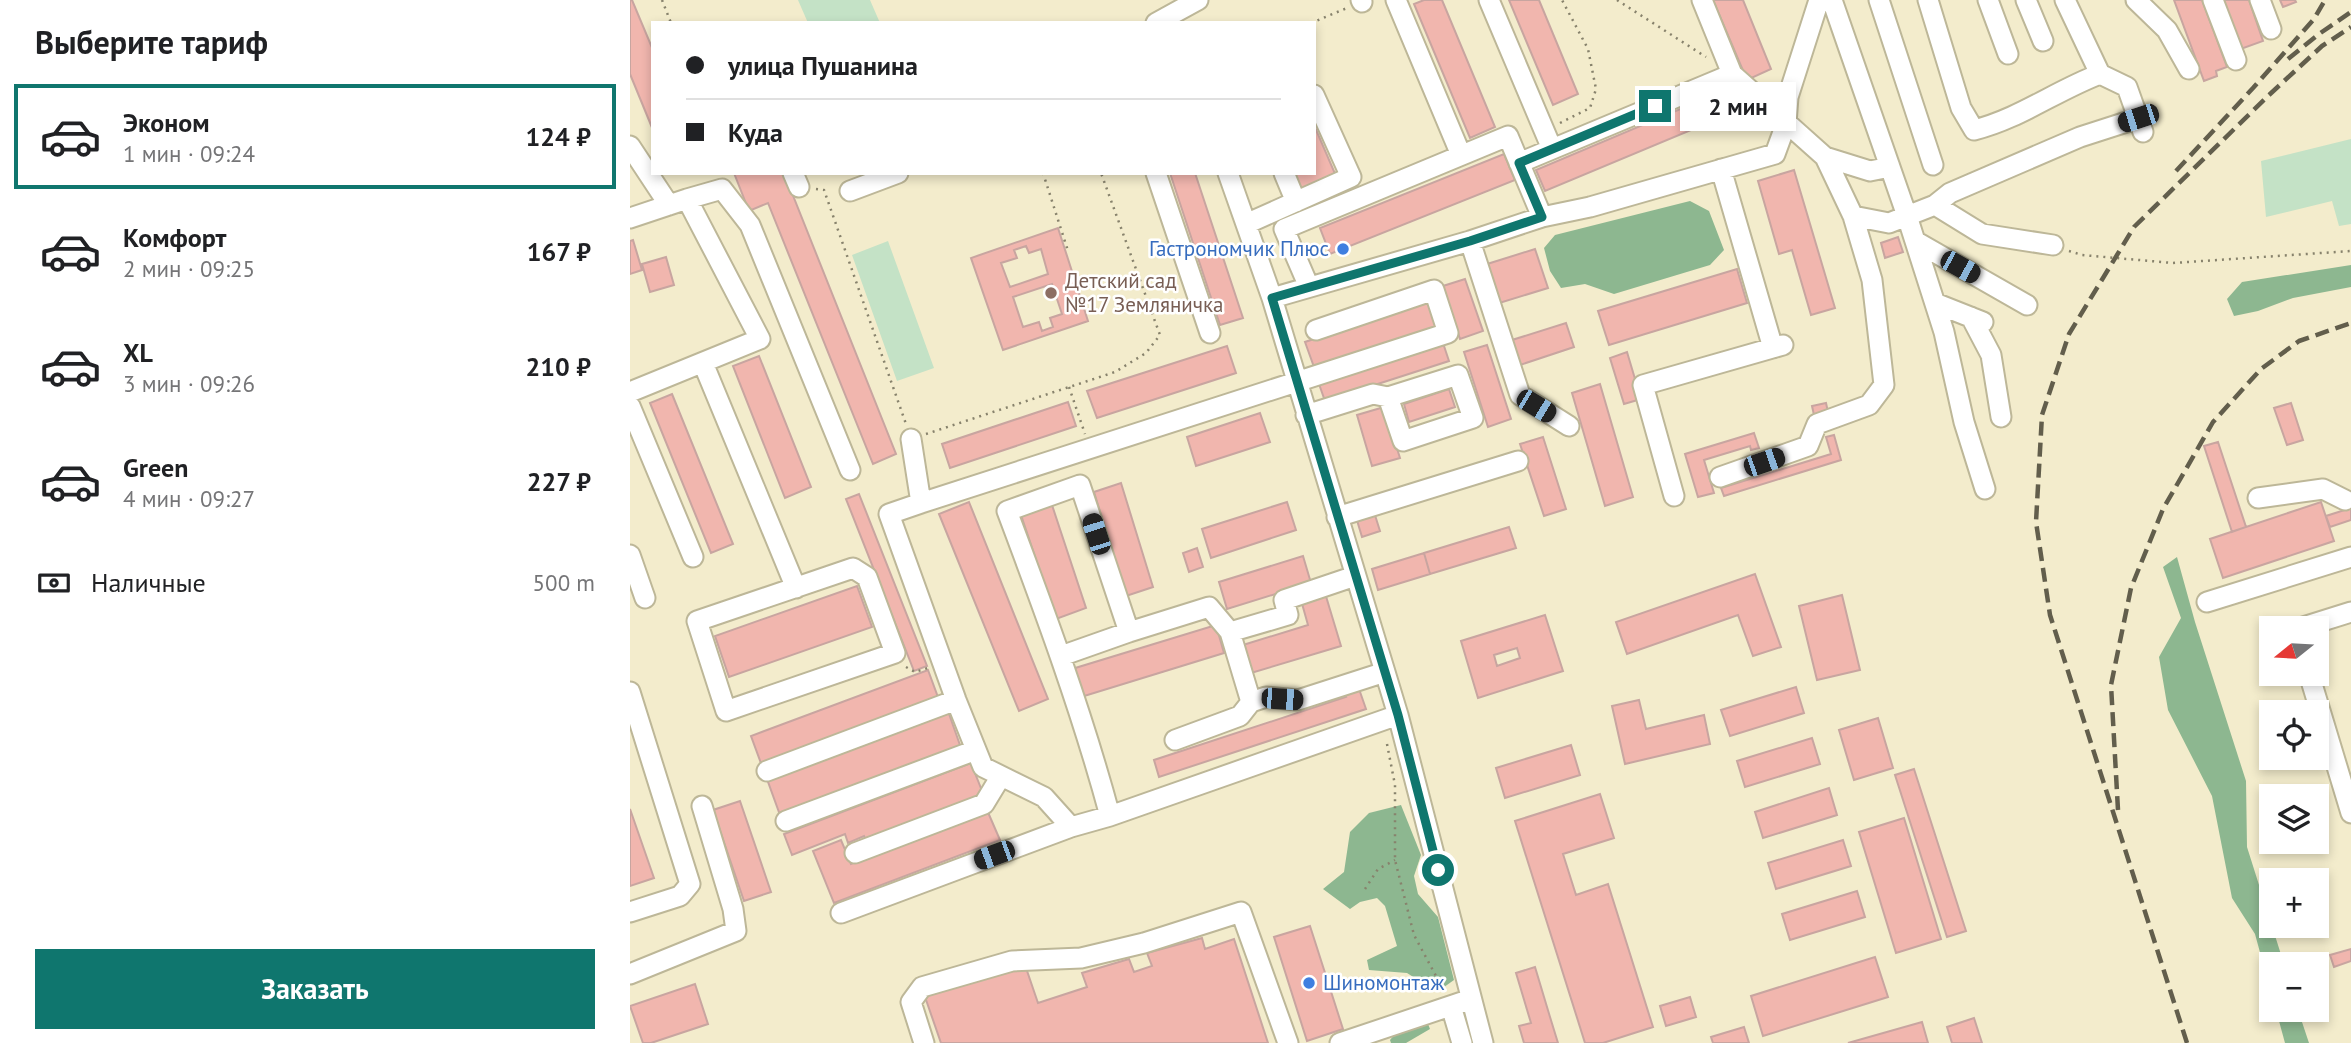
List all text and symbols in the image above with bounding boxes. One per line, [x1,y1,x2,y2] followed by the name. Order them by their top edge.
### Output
[35,21,268,63] text: Выберите тариф
[728,49,918,82] text: улица Пушанина
[1680,82,1795,130] callout: 2 мин
[1639,90,1671,122] route end
[1708,92,1768,121] text: 2 мин
[2115,102,2162,134] car
[39,105,102,168] icon: car
[123,106,210,139] text: Эконом
[728,116,783,149] text: Куда
[525,120,591,153] text: 124 ₽
[123,139,255,168] text: 1 мин · 09:24
[39,220,102,283] icon: car
[123,221,226,254] text: Комфорт
[527,235,591,268] text: 167 ₽
[1149,235,1329,262] place label: Гастрономчик Плюс
[1335,241,1351,257] marker: Гастрономчик Плюс
[1937,248,1984,286] car
[123,254,255,283] text: 2 мин · 09:25
[1065,267,1224,318] place label: Детский сад №17 Земляничка
[1043,285,1059,301] marker: Детский сад №17 Земляничка
[39,335,102,398] icon: car
[123,336,153,369] text: XL
[525,350,591,383] text: 210 ₽
[123,369,255,398] text: 3 мин · 09:26
[1513,386,1560,426] car
[1741,445,1788,479] car
[39,450,102,513] icon: car
[123,451,188,484] text: Green
[527,465,591,498] text: 227 ₽
[123,484,255,513] text: 4 мин · 09:27
[1080,511,1113,557] car
[35,564,73,602] icon: cash
[91,566,206,599] text: Наличные
[533,568,595,597] text: 500 m
[2259,616,2329,686] north arrow
[2259,616,2329,1022] map controls
[1261,687,1304,711] car
[2259,700,2329,770] button: locate
[2259,784,2329,854] button: layers
[971,838,1018,872] car
[1422,854,1454,886] route start
[2259,868,2329,938] button: +
[35,949,595,1029] button: Заказать
[2259,952,2329,1022] button: −
[1323,969,1444,996] place label: Шиномонтаж
[1301,975,1317,991] marker: Шиномонтаж

